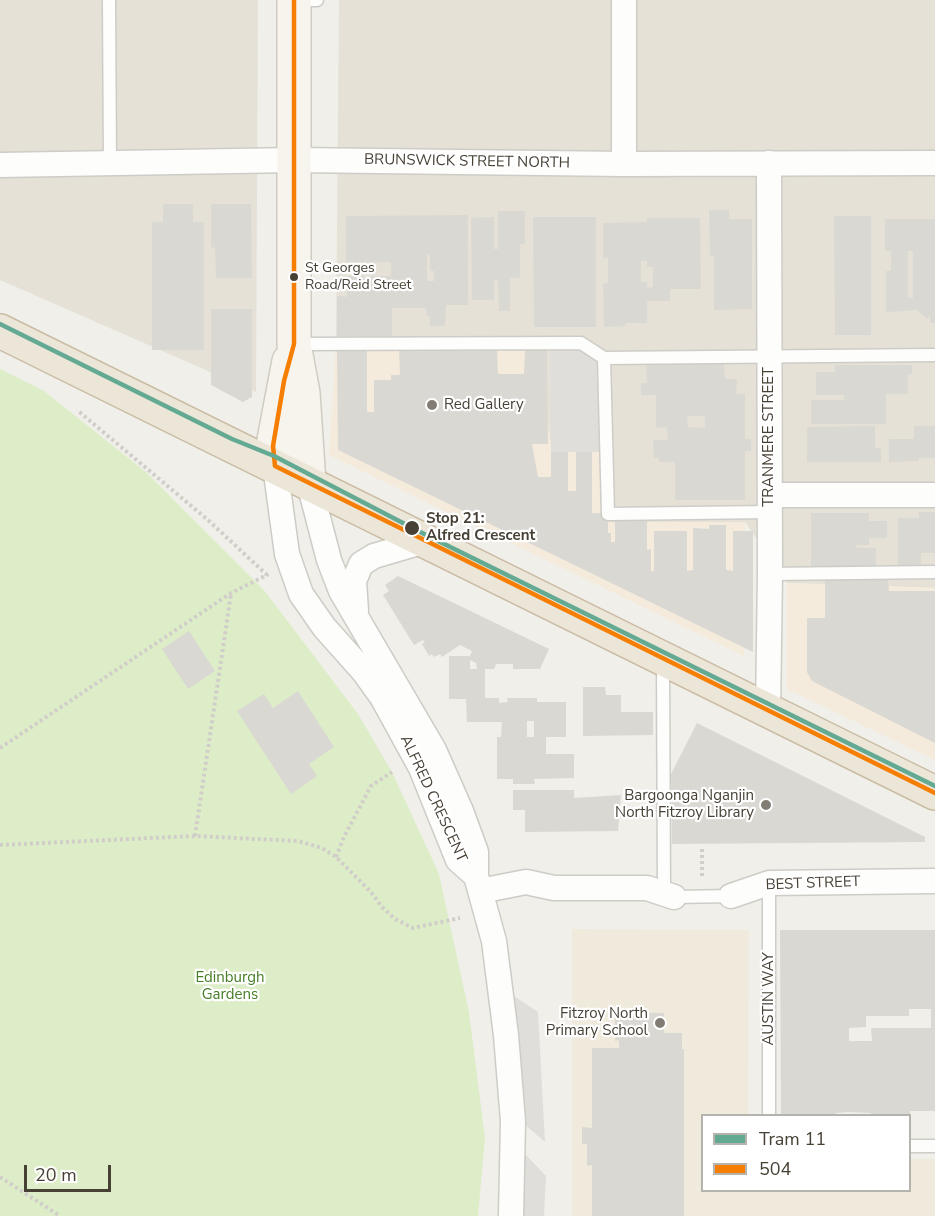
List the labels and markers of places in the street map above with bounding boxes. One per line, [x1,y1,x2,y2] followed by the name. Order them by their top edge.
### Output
[305,261,411,294] place label: St Georges Road/Reid Street
[288,271,300,283] marker: St Georges Road/Reid Street
[444,396,524,414] place label: Red Gallery
[425,398,439,412] marker: Red Gallery
[426,510,535,545] place label: Stop 21: Alfred Crescent
[403,519,421,537] marker: Stop 21: Alfred Crescent
[615,787,754,822] place label: Bargoonga Nganjin North Fitzroy Library
[759,798,773,812] marker: Bargoonga Nganjin North Fitzroy Library
[546,1005,648,1040] place label: Fitzroy North Primary School
[653,1016,667,1030] marker: Fitzroy North Primary School

